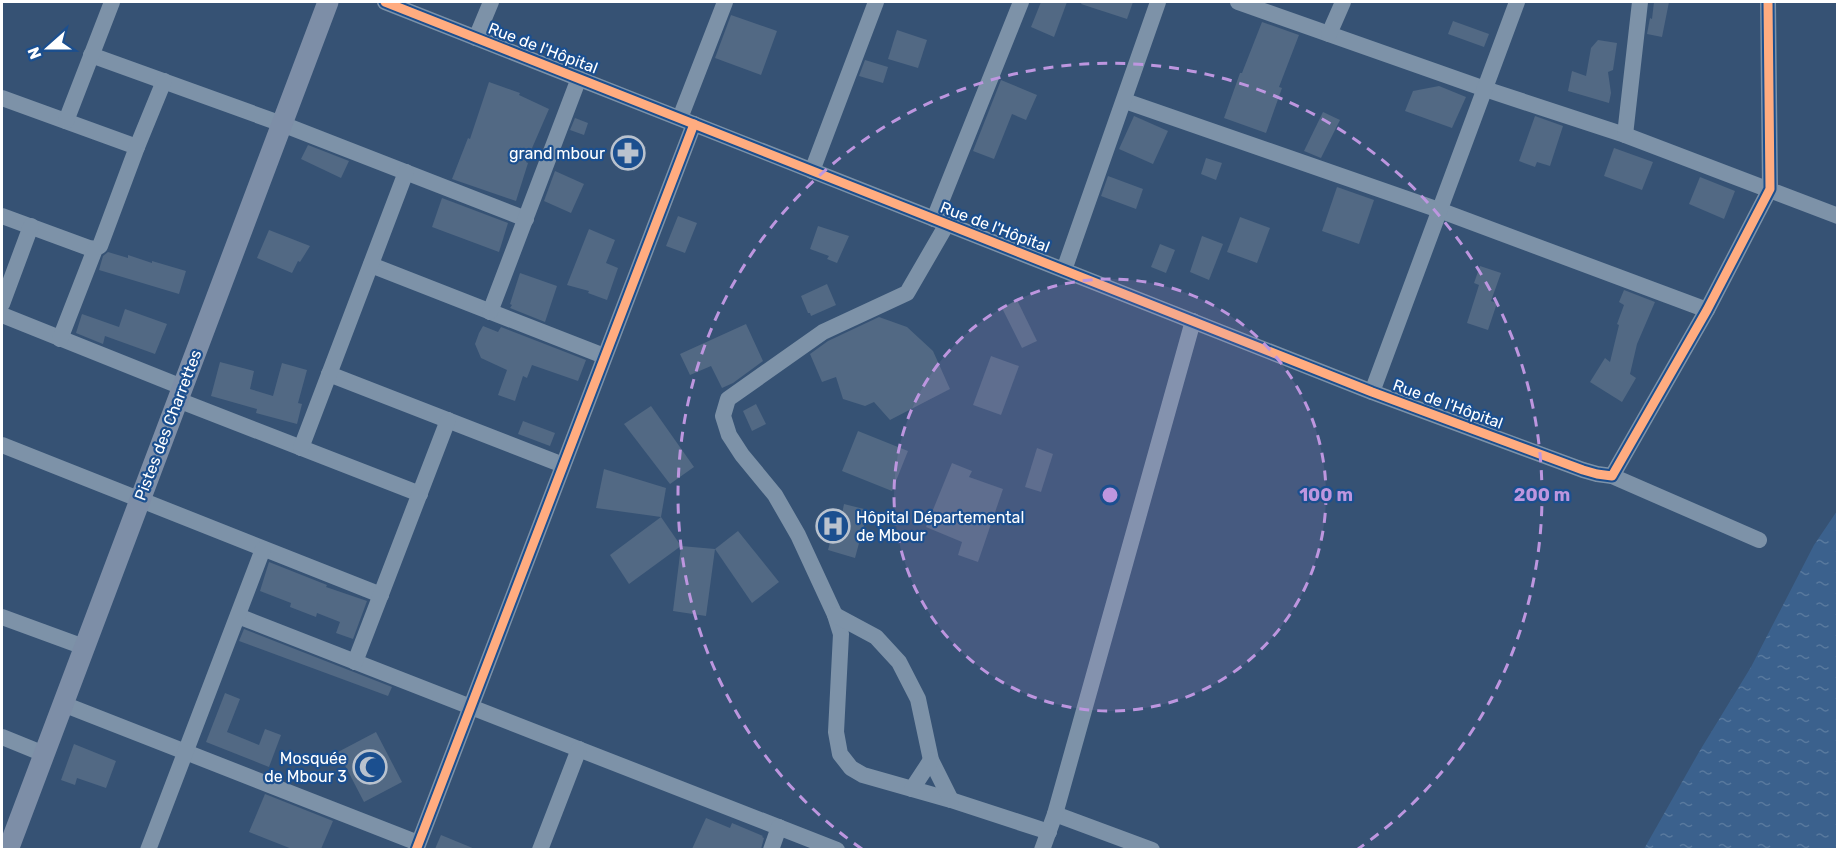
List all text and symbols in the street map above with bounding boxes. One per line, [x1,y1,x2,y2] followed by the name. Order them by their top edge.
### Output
[18,18,78,78] north arrow
[486,18,600,78] street label: Rue de l'Hôpital
[24,44,45,62] text: N
[610,135,646,171] pharmacy icon: grand mbour
[509,144,605,163] place label: grand mbour
[938,197,1052,257] street label: Rue de l'Hôpital
[130,347,206,503] street label: Pistes des Charrettes
[1390,375,1506,433] street label: Rue de l'Hôpital
[1299,484,1353,506] text: 100 m
[1514,484,1570,506] text: 200 m
[1100,485,1120,505] centre of rings
[815,508,851,544] hospital icon: Hôpital Départemental de Mbour
[856,508,1024,545] place label: Hôpital Départemental de Mbour
[264,749,347,786] place label: Mosquée de Mbour 3
[352,749,388,785] mosque icon: Mosquée de Mbour 3

